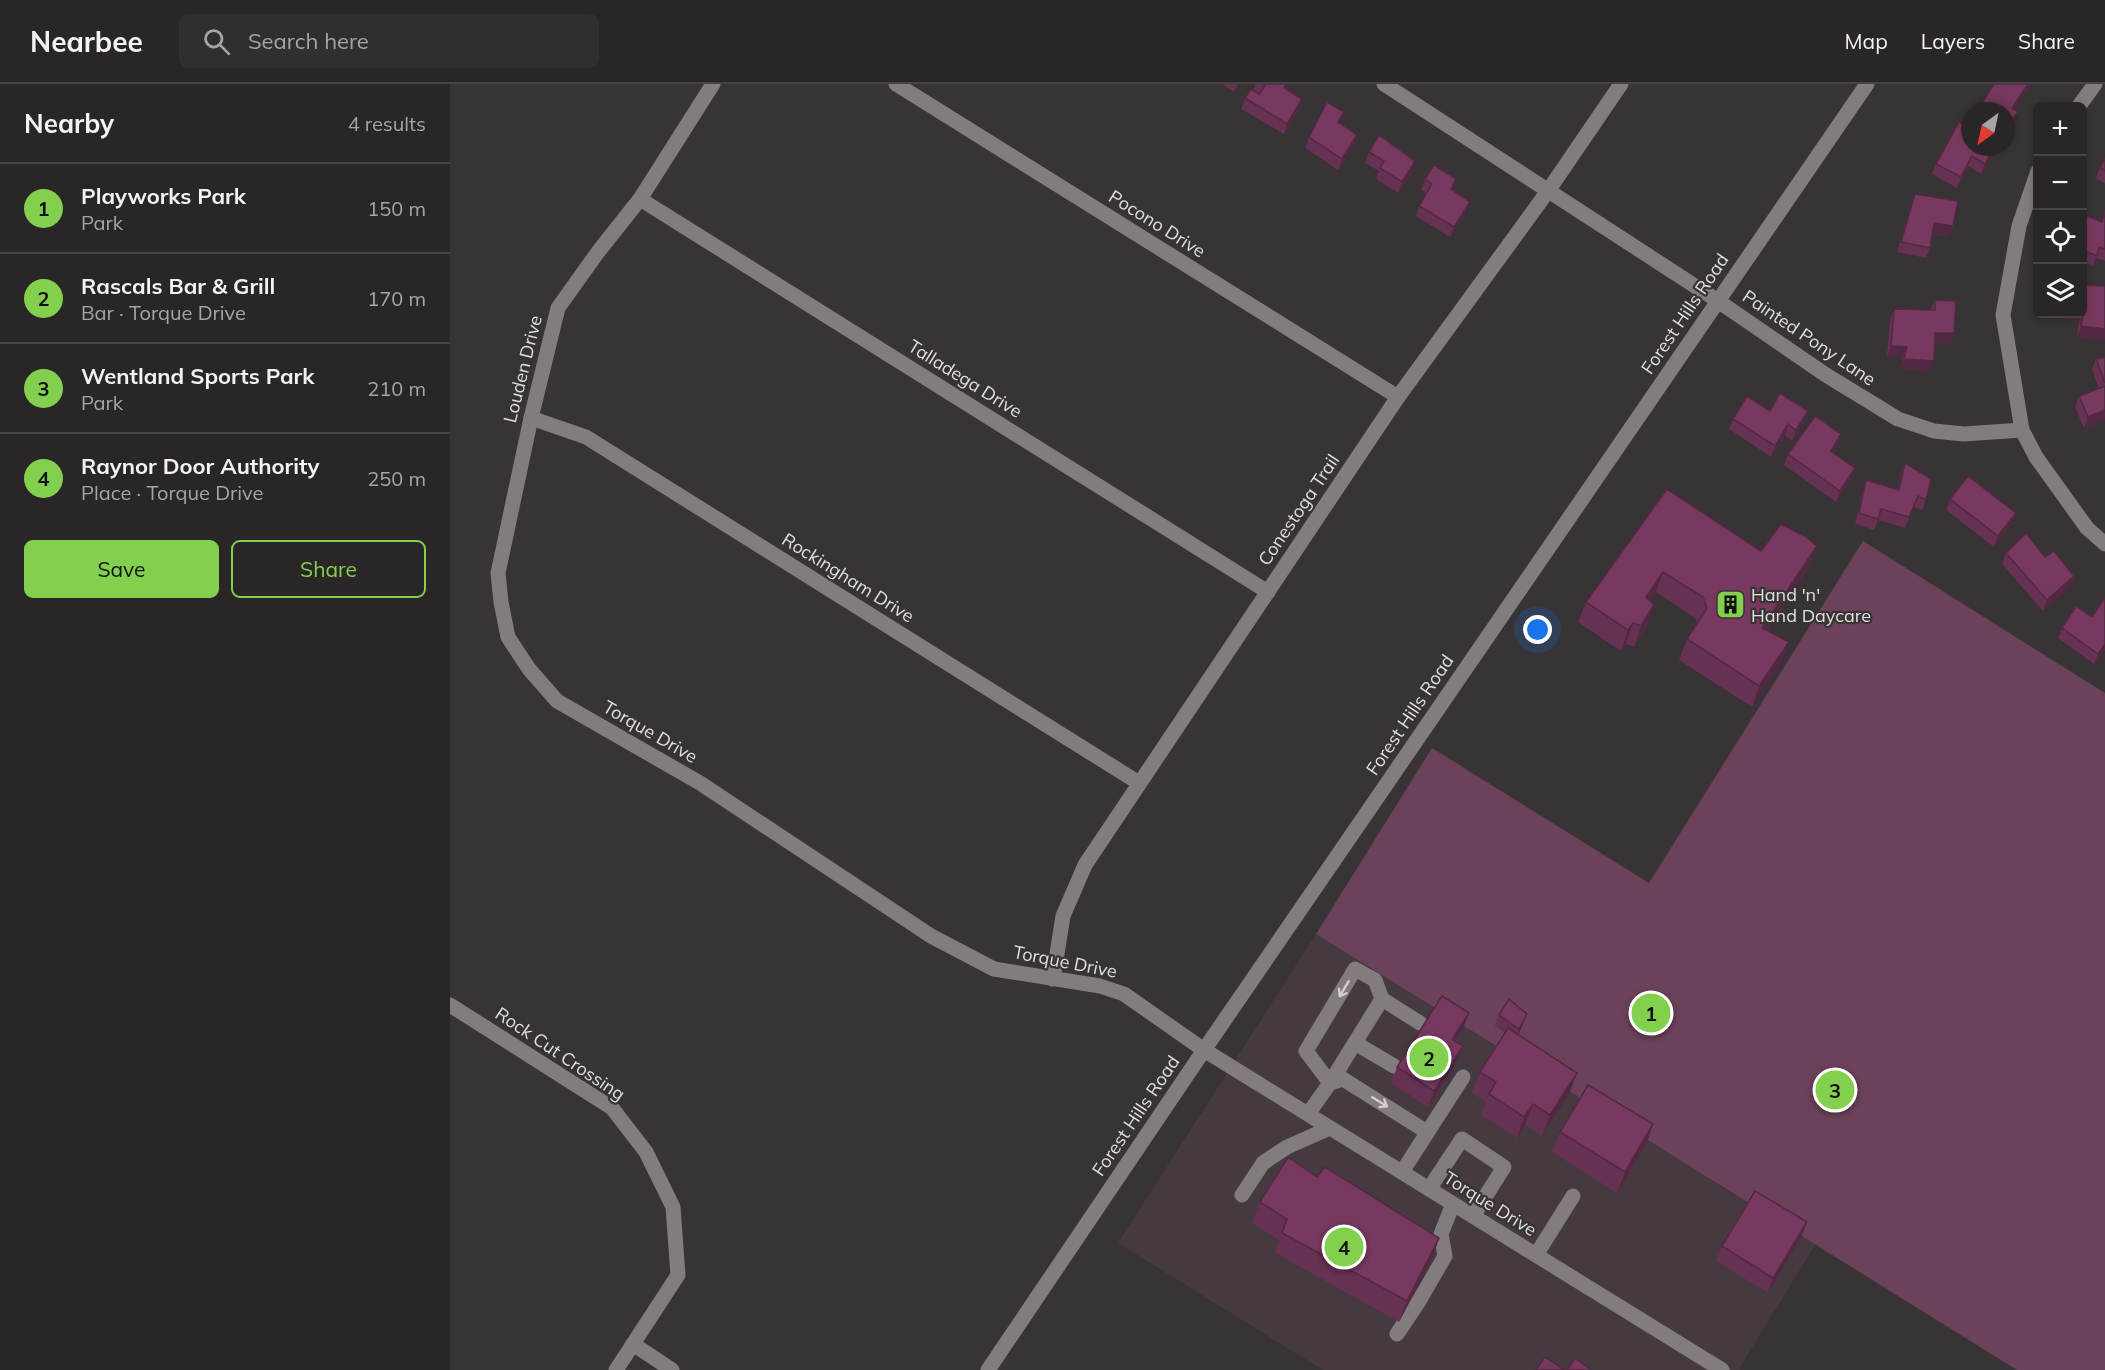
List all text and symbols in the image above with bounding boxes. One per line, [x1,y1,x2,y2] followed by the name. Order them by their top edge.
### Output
[179,14,599,68] search box
[30,24,143,59] text: Nearbee
[200,25,233,58] icon: search
[248,27,369,55] text: Search here
[1845,28,1888,54] text: Map
[1921,28,1985,54] text: Layers
[2018,28,2075,54] text: Share
[1961,102,2015,156] north arrow
[2033,102,2087,318] map controls
[2033,102,2087,156] button: +
[24,107,114,140] text: Nearby
[348,111,426,136] text: 4 results
[2033,156,2087,210] button: −
[81,182,246,210] text: Playworks Park
[1105,185,1210,262] street label: Pocono Drive
[38,196,50,221] text: 1
[367,196,426,221] text: 150 m
[81,210,123,235] text: Park
[2033,210,2087,264] button: locate
[1636,249,1733,378] street label: Forest Hills Road
[2033,264,2087,318] button: layers
[81,272,275,300] text: Rascals Bar & Grill
[1738,285,1880,391] street label: Painted Pony Lane
[38,286,50,311] text: 2
[367,286,426,311] text: 170 m
[81,300,246,325] text: Bar · Torque Drive
[498,313,547,425] street label: Louden Drive
[904,334,1027,423] street label: Talladega Drive
[81,362,314,390] text: Wentland Sports Park
[38,376,50,401] text: 3
[367,376,426,401] text: 210 m
[81,390,123,415] text: Park
[1253,450,1344,570] street label: Conestoga Trail
[81,452,319,480] text: Raynor Door Authority
[38,466,50,491] text: 4
[367,466,426,491] text: 250 m
[81,480,263,505] text: Place · Torque Drive
[778,528,919,628] street label: Rockingham Drive
[24,540,219,598] button: Save
[231,540,426,598] button: Share
[1751,583,1871,627] place label: Hand 'n' Hand Daycare
[1714,589,1746,621] building icon: Hand 'n' Hand Daycare
[1523,615,1552,644] your location
[1361,650,1458,779] street label: Forest Hills Road
[599,695,702,768] street label: Torque Drive
[1011,940,1119,983] street label: Torque Drive
[1337,980,1349,997] one-way arrow
[1632,990,1670,1036] pin: 1
[491,1002,629,1105] street label: Rock Cut Crossing
[1410,1036,1448,1080] pin: 2
[1087,1051,1184,1180] street label: Forest Hills Road
[1816,1068,1854,1112] pin: 3
[1371,1096,1388,1109] one-way arrow
[1439,1166,1541,1241] street label: Torque Drive
[1324,1224,1364,1270] pin: 4

